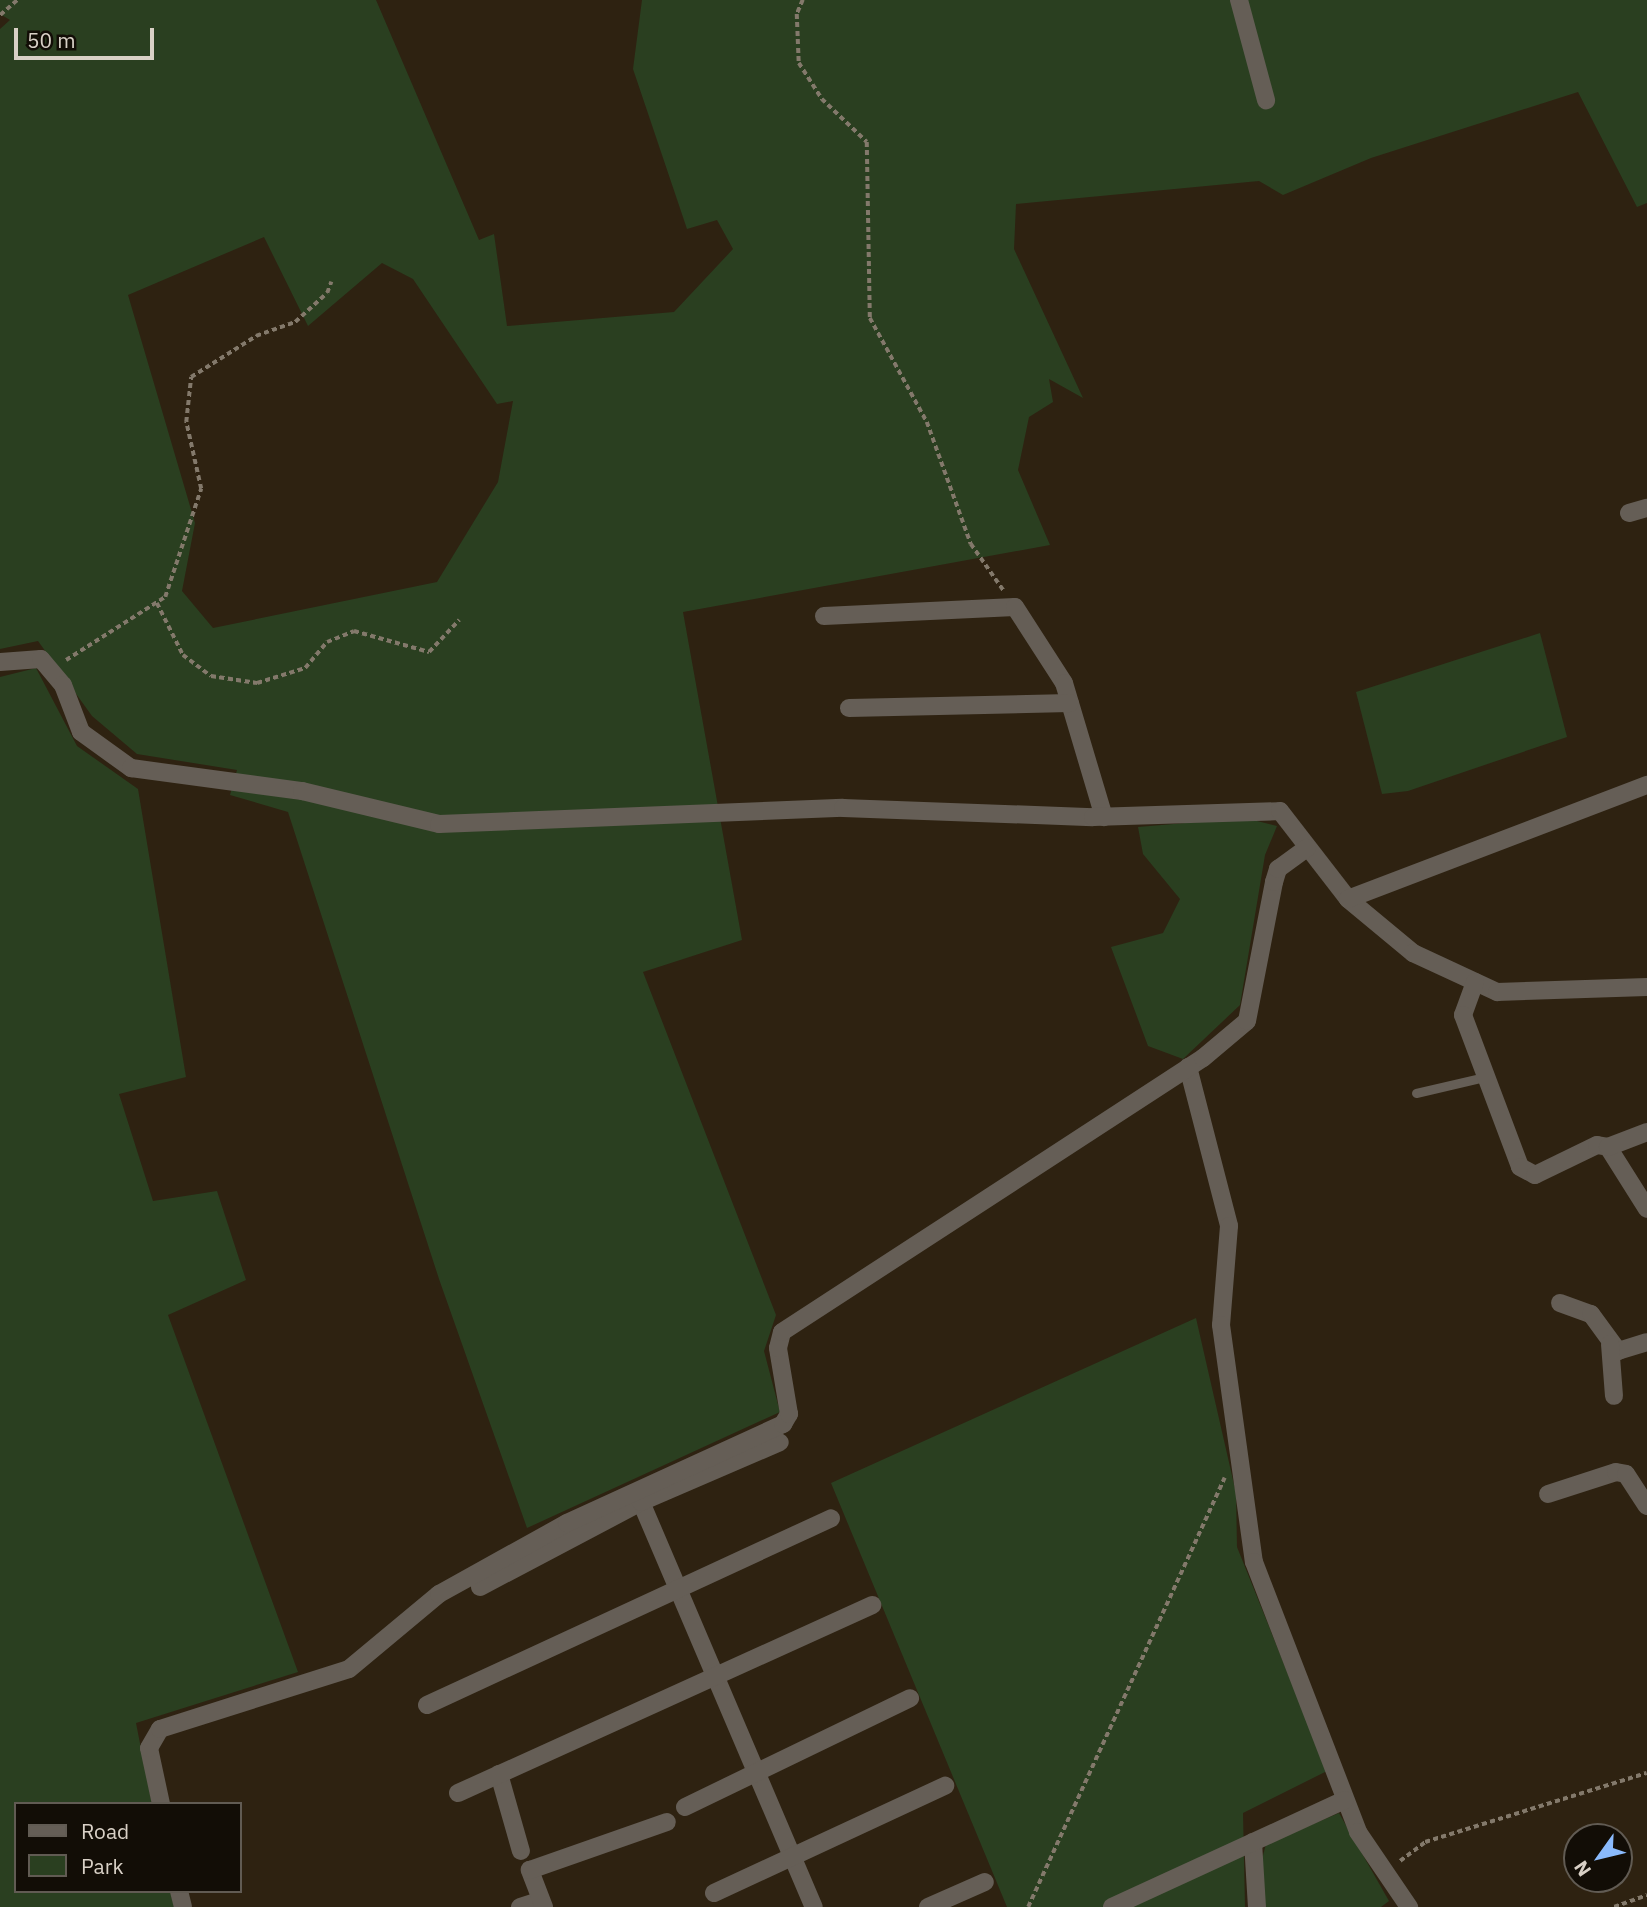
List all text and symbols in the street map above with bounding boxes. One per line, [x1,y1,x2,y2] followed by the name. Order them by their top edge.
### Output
[18,14,158,58] scale bar
[27,26,76,54] text: 50 m
[14,1802,242,1893] legend
[81,1817,129,1845] text: Road
[1563,1823,1633,1893] north arrow
[81,1852,124,1880] text: Park
[1568,1856,1596,1881] text: N

